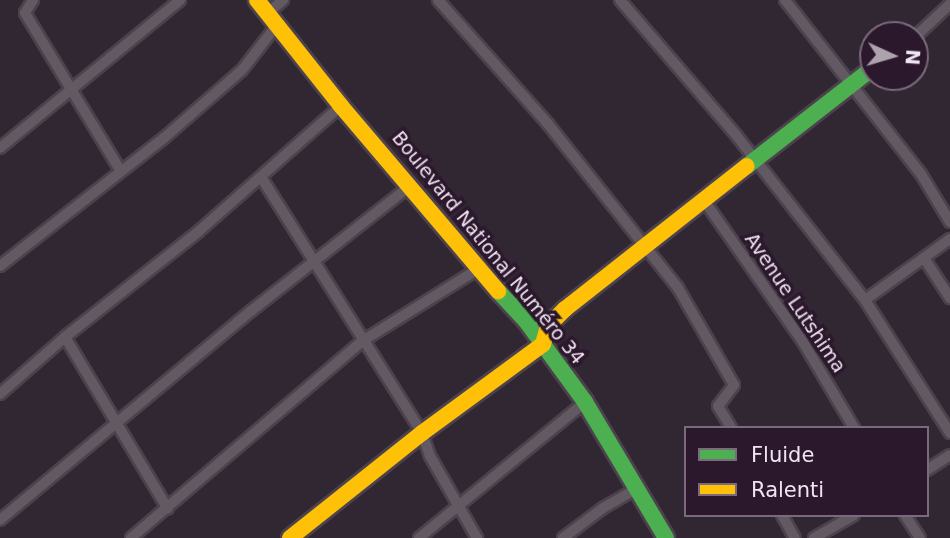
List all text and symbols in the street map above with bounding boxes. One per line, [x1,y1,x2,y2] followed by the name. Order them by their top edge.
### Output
[859,21,929,91] north arrow
[901,49,924,66] text: N
[387,127,589,369] street label: Boulevard National Numéro 34
[740,229,850,377] street label: Avenue Lutshima
[684,426,929,517] legend
[751,443,814,467] text: Fluide
[751,478,824,502] text: Ralenti

